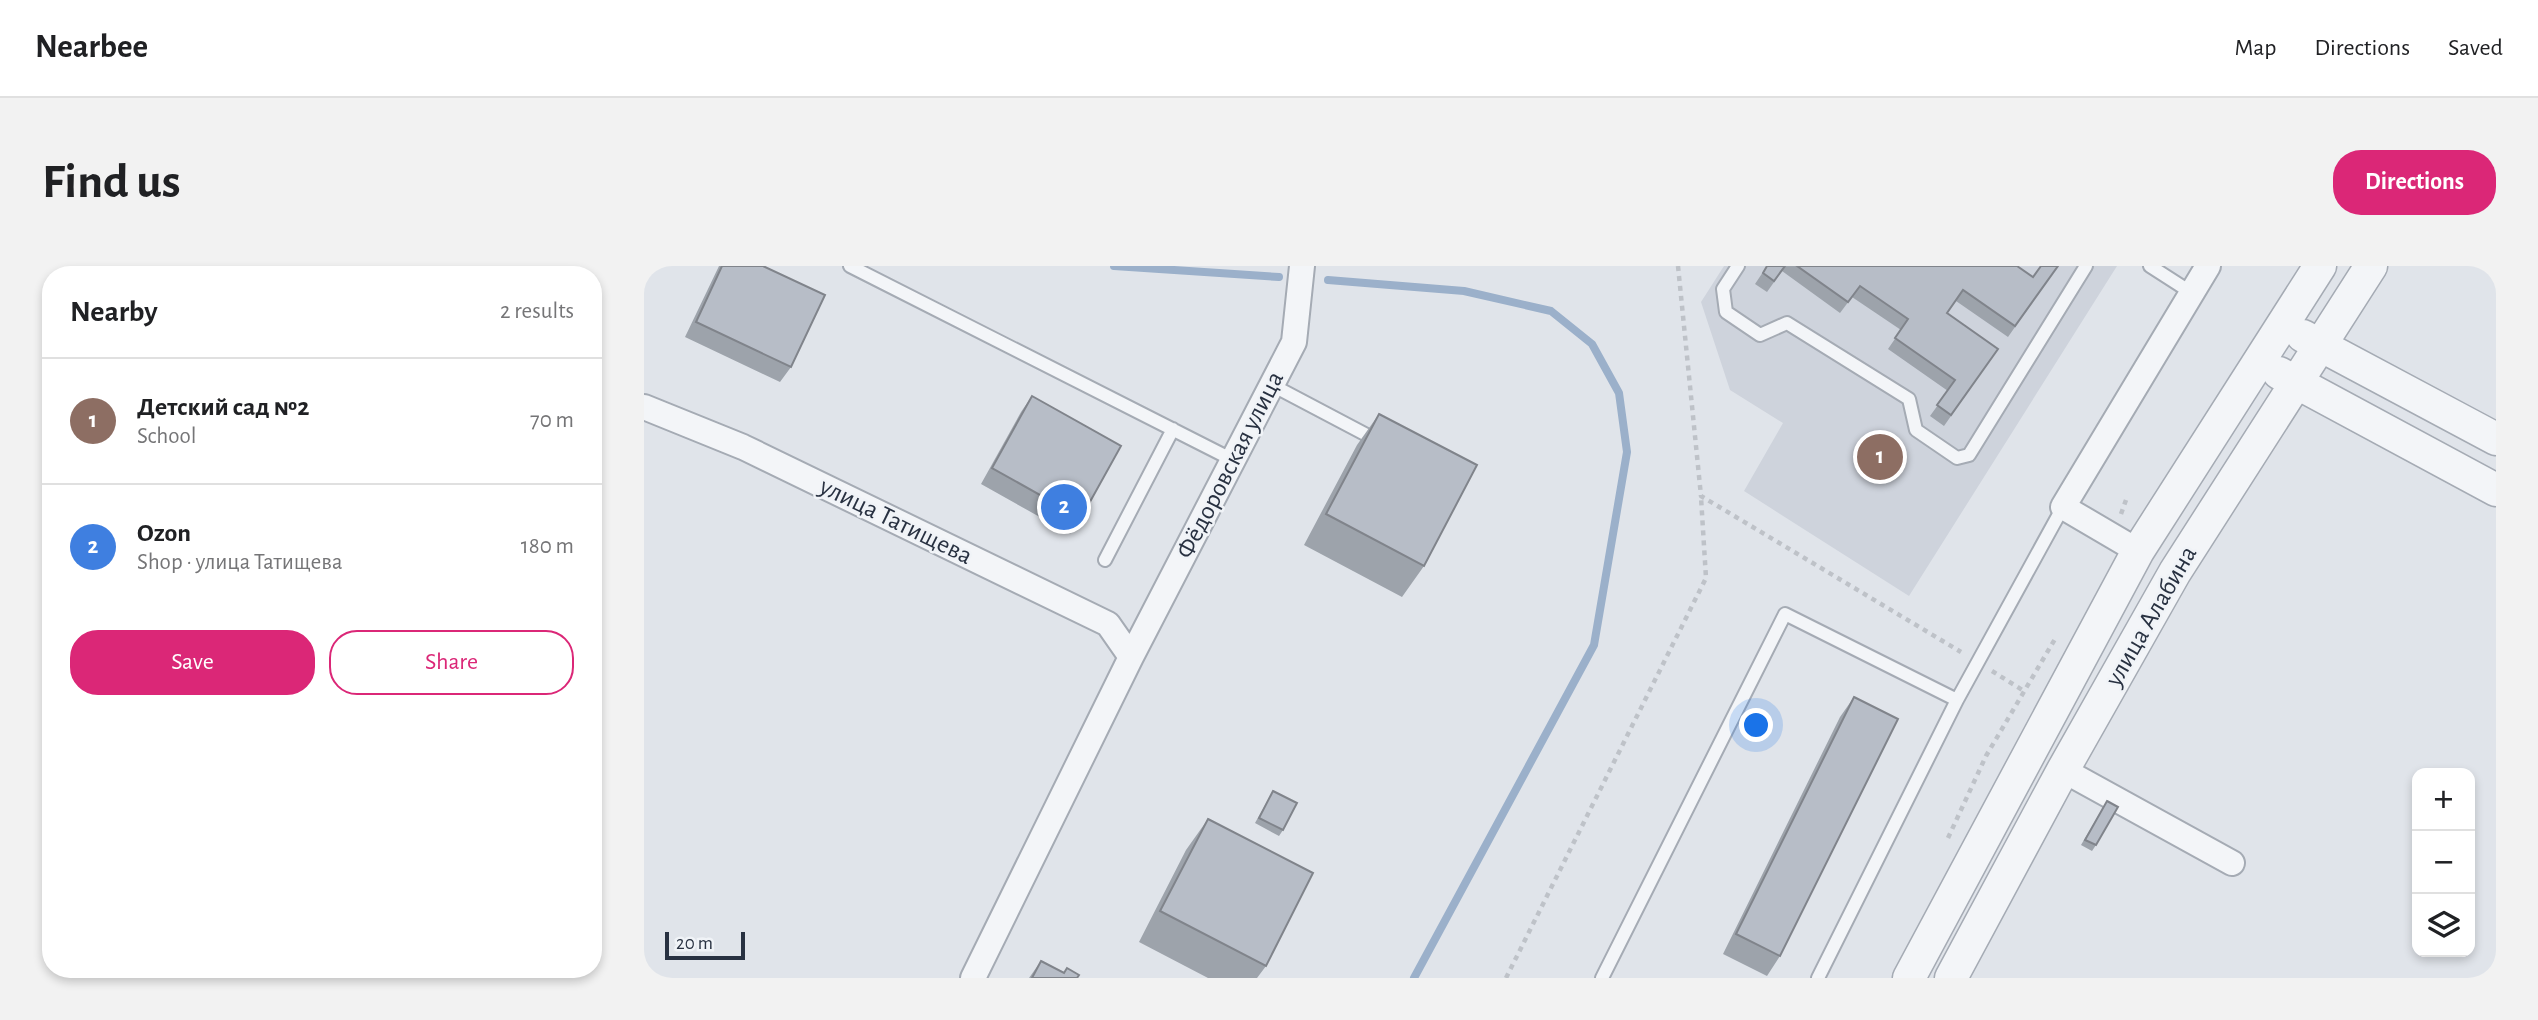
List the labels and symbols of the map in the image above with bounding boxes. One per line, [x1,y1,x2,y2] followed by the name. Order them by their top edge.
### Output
[1172,367,1288,563] street label: Фёдоровская улица
[1857,431,1903,483] pin: 1
[815,472,976,569] street label: улица Татищева
[1041,481,1087,533] pin: 2
[2100,541,2202,691] street label: улица Алабина
[1739,708,1773,742] your location
[665,929,746,961] scale bar

